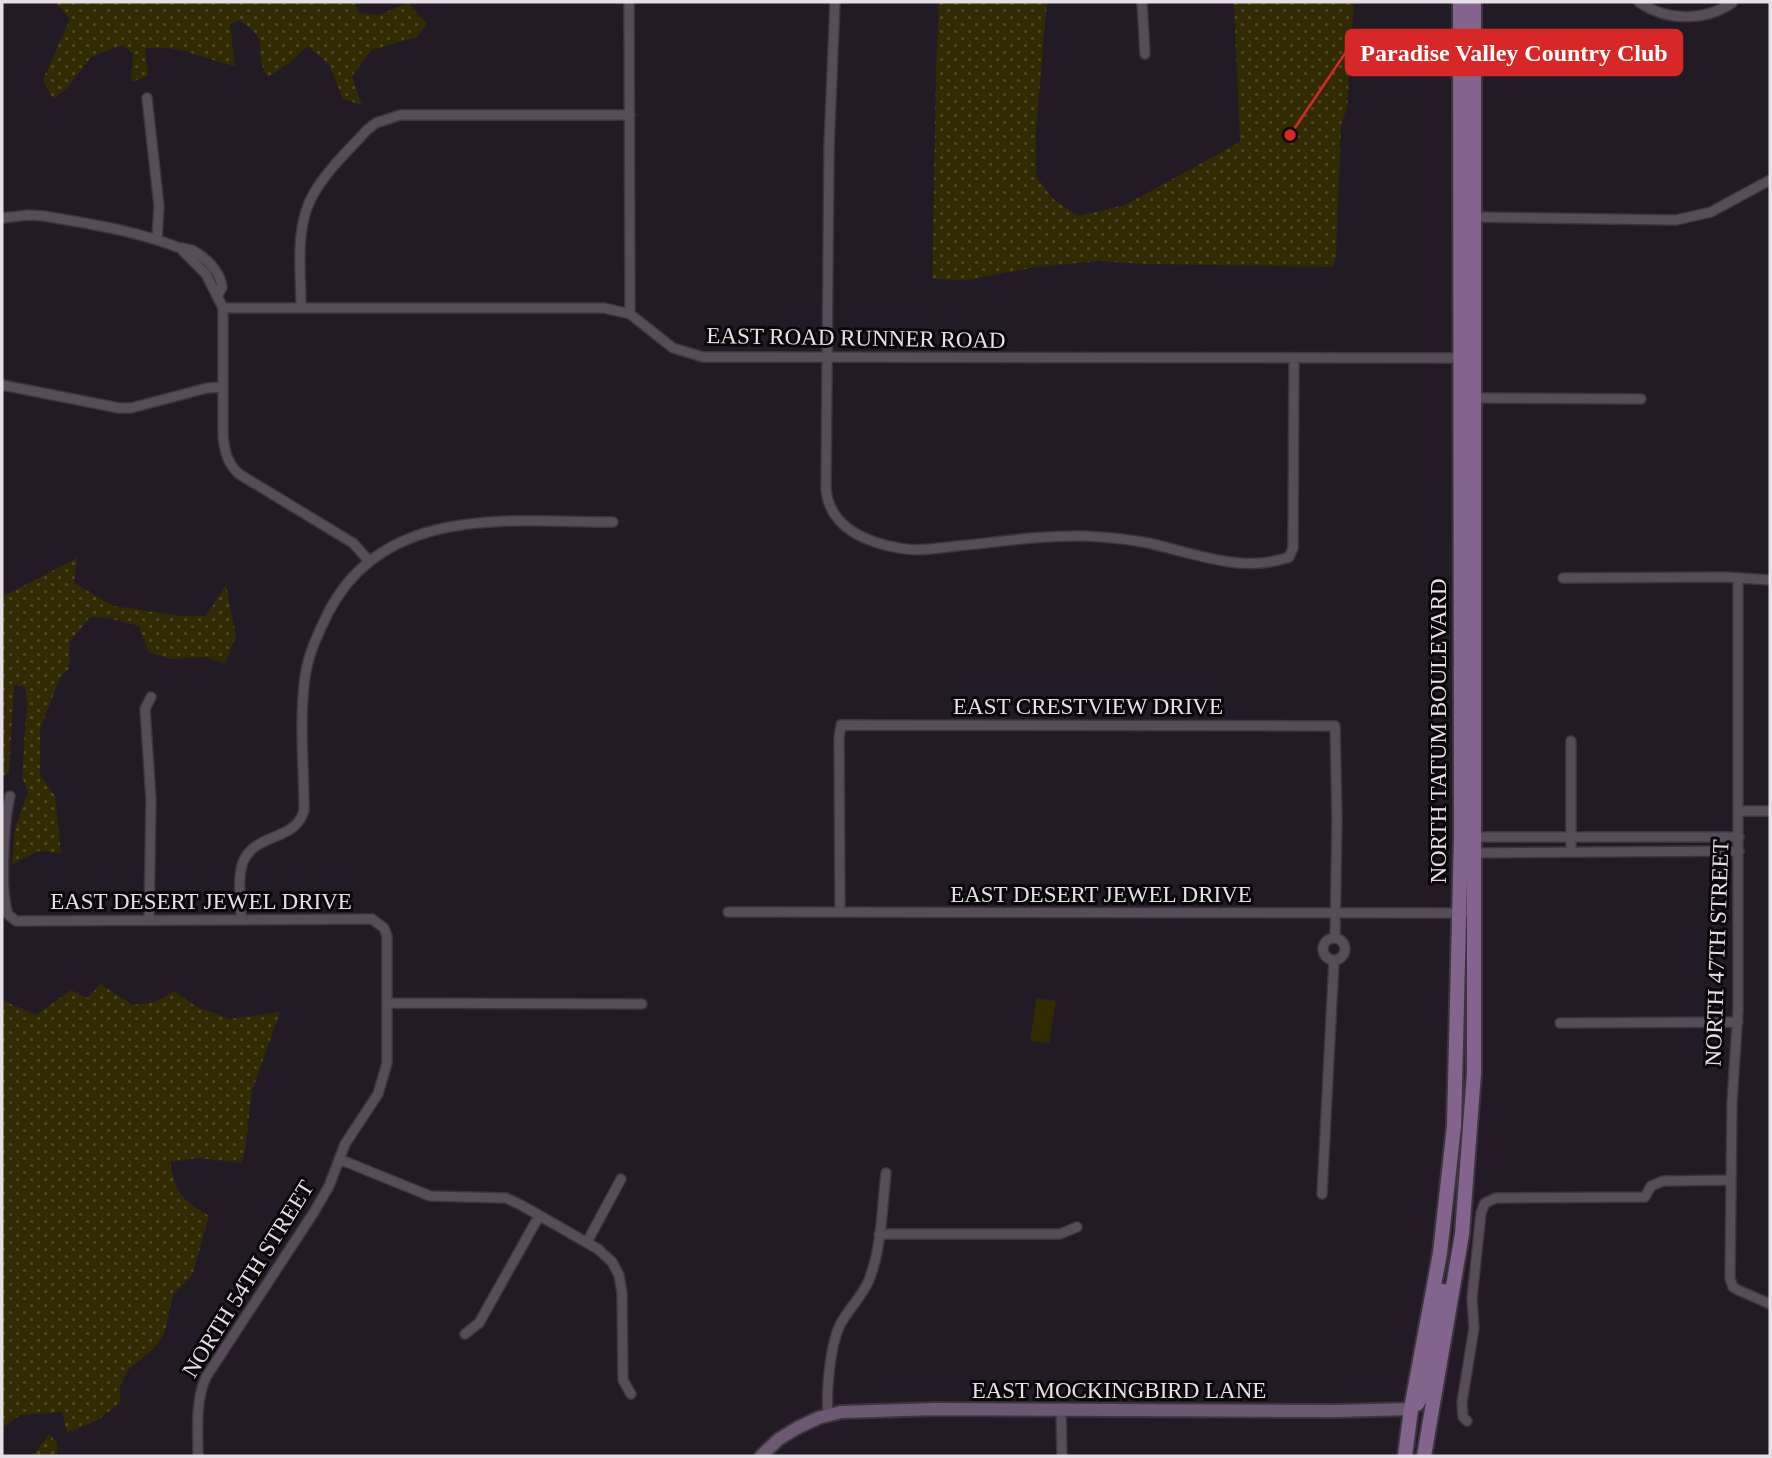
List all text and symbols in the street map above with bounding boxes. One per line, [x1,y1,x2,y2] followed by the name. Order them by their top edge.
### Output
[1346,30,1682,75] callout: Paradise Valley Country Club
[1360,40,1668,66] text: Paradise Valley Country Club
[706,323,1006,353] street label: EAST ROAD RUNNER ROAD
[1426,578,1451,884] street label: NORTH TATUM BOULEVARD
[953,694,1223,719] street label: EAST CRESTVIEW DRIVE
[1701,839,1733,1067] street label: NORTH 47TH STREET
[950,882,1252,907] street label: EAST DESERT JEWEL DRIVE
[50,889,352,914] street label: EAST DESERT JEWEL DRIVE
[177,1176,319,1382] street label: NORTH 54TH STREET
[972,1378,1266,1403] street label: EAST MOCKINGBIRD LANE

